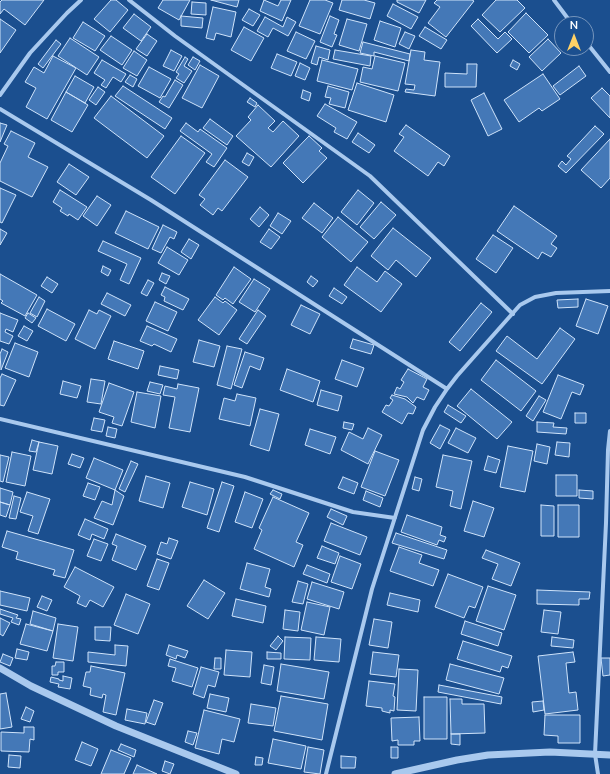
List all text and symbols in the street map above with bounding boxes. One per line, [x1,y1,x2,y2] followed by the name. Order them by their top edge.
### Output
[554,16,594,56] north arrow
[570,18,578,32] text: N

